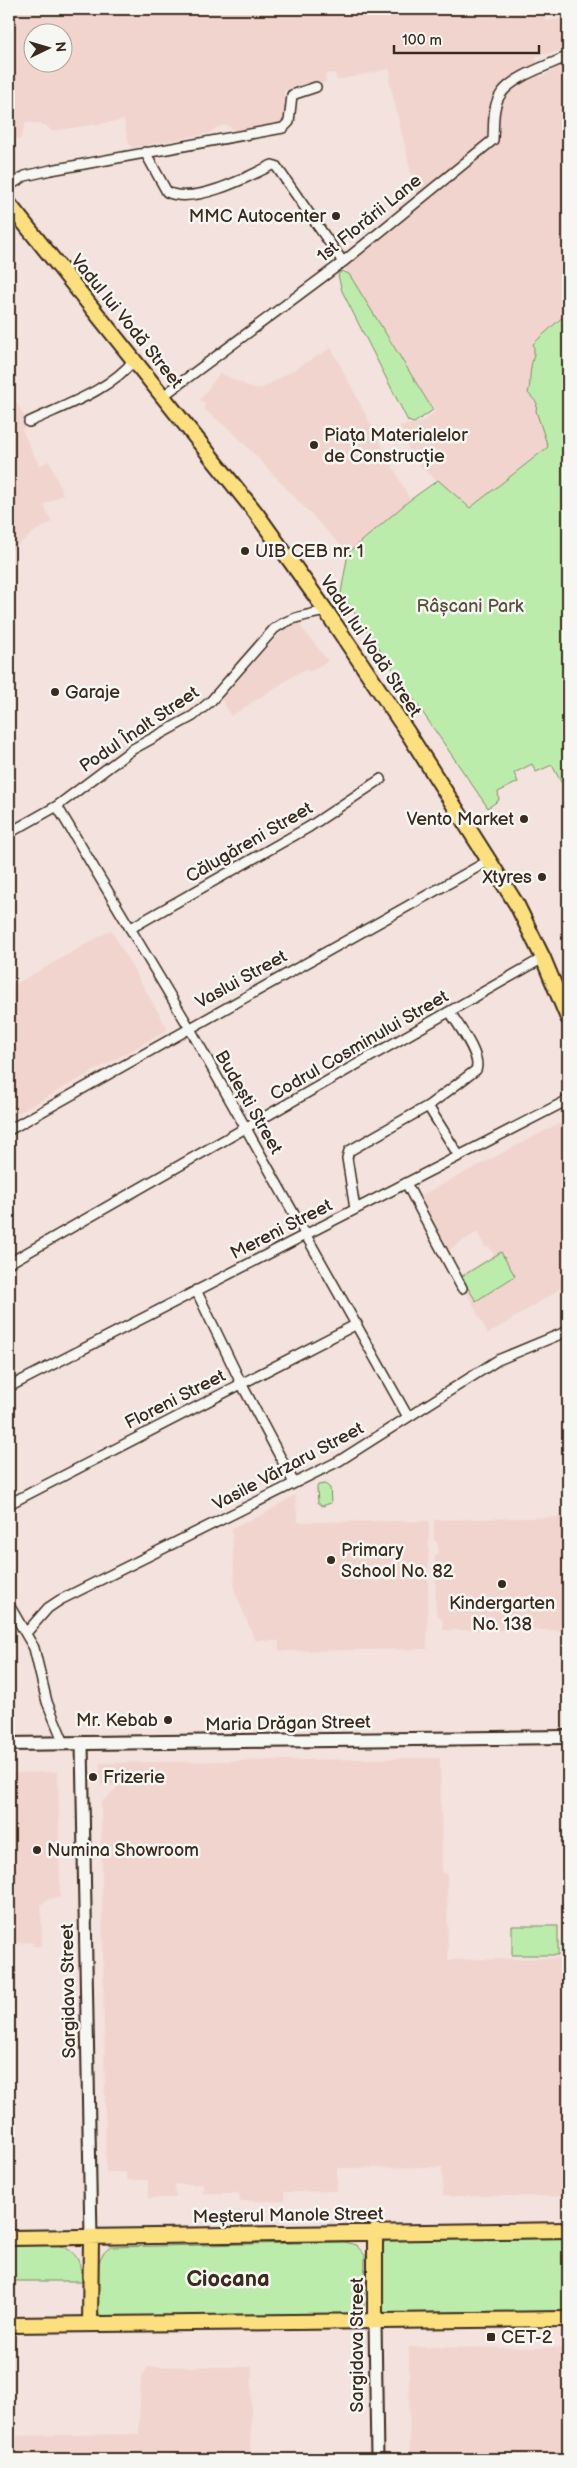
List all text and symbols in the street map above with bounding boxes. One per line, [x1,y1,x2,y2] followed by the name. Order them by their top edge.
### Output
[22,22,72,72] north arrow
[394,22,540,54] scale bar
[402,31,442,50] text: 100 m
[52,41,69,53] text: N
[313,170,426,267] street label: 1st Florării Lane
[189,206,326,227] place label: MMC Autocenter
[330,210,342,222] marker: MMC Autocenter
[66,250,187,393] street label: Vadul lui Vodă Street
[324,425,468,467] place label: Piața Materialelor de Construcție
[308,439,320,451] marker: Piața Materialelor de Construcție
[255,541,364,562] place label: UIB CEB nr. 1
[239,545,251,557] marker: UIB CEB nr. 1
[315,572,426,721] street label: Vadul lui Vodă Street
[417,596,524,617] park label: Râșcani Park
[75,680,203,777] street label: Podul Înalt Street
[65,682,120,703] place label: Garaje
[49,686,61,698] marker: Garaje
[182,797,317,887] street label: Călugăreni Street
[406,809,514,830] place label: Vento Market
[518,813,530,825] marker: Vento Market
[481,867,532,888] place label: Xtyres
[536,871,548,883] marker: Xtyres
[192,946,291,1013] street label: Vaslui Street
[267,986,452,1105] street label: Codrul Cosminului Street
[210,1047,287,1158] street label: Budești Street
[227,1195,336,1264] street label: Mereni Street
[121,1365,229,1434] street label: Floreni Street
[209,1418,368,1515] street label: Vasile Vărzaru Street
[341,1540,454,1582] place label: Primary School No. 82
[325,1554,337,1566] marker: Primary School No. 82
[496,1578,508,1590] marker: Kindergarten No. 138
[449,1593,555,1635] place label: Kindergarten No. 138
[76,1710,158,1731] place label: Mr. Kebab
[205,1712,371,1735] street label: Maria Drăgan Street
[162,1714,174,1726] marker: Mr. Kebab
[103,1767,165,1788] place label: Frizerie
[87,1771,99,1783] marker: Frizerie
[47,1840,199,1861] place label: Numina Showroom
[31,1844,43,1856] marker: Numina Showroom
[57,1923,80,2059] street label: Sargidava Street
[192,2203,384,2228] street label: Meșterul Manole Street
[186,2266,270,2293] district label: Ciocana
[347,2277,368,2412] street label: Sargidava Street
[501,2327,553,2348] place label: CET-2
[485,2331,497,2343] marker: CET-2

